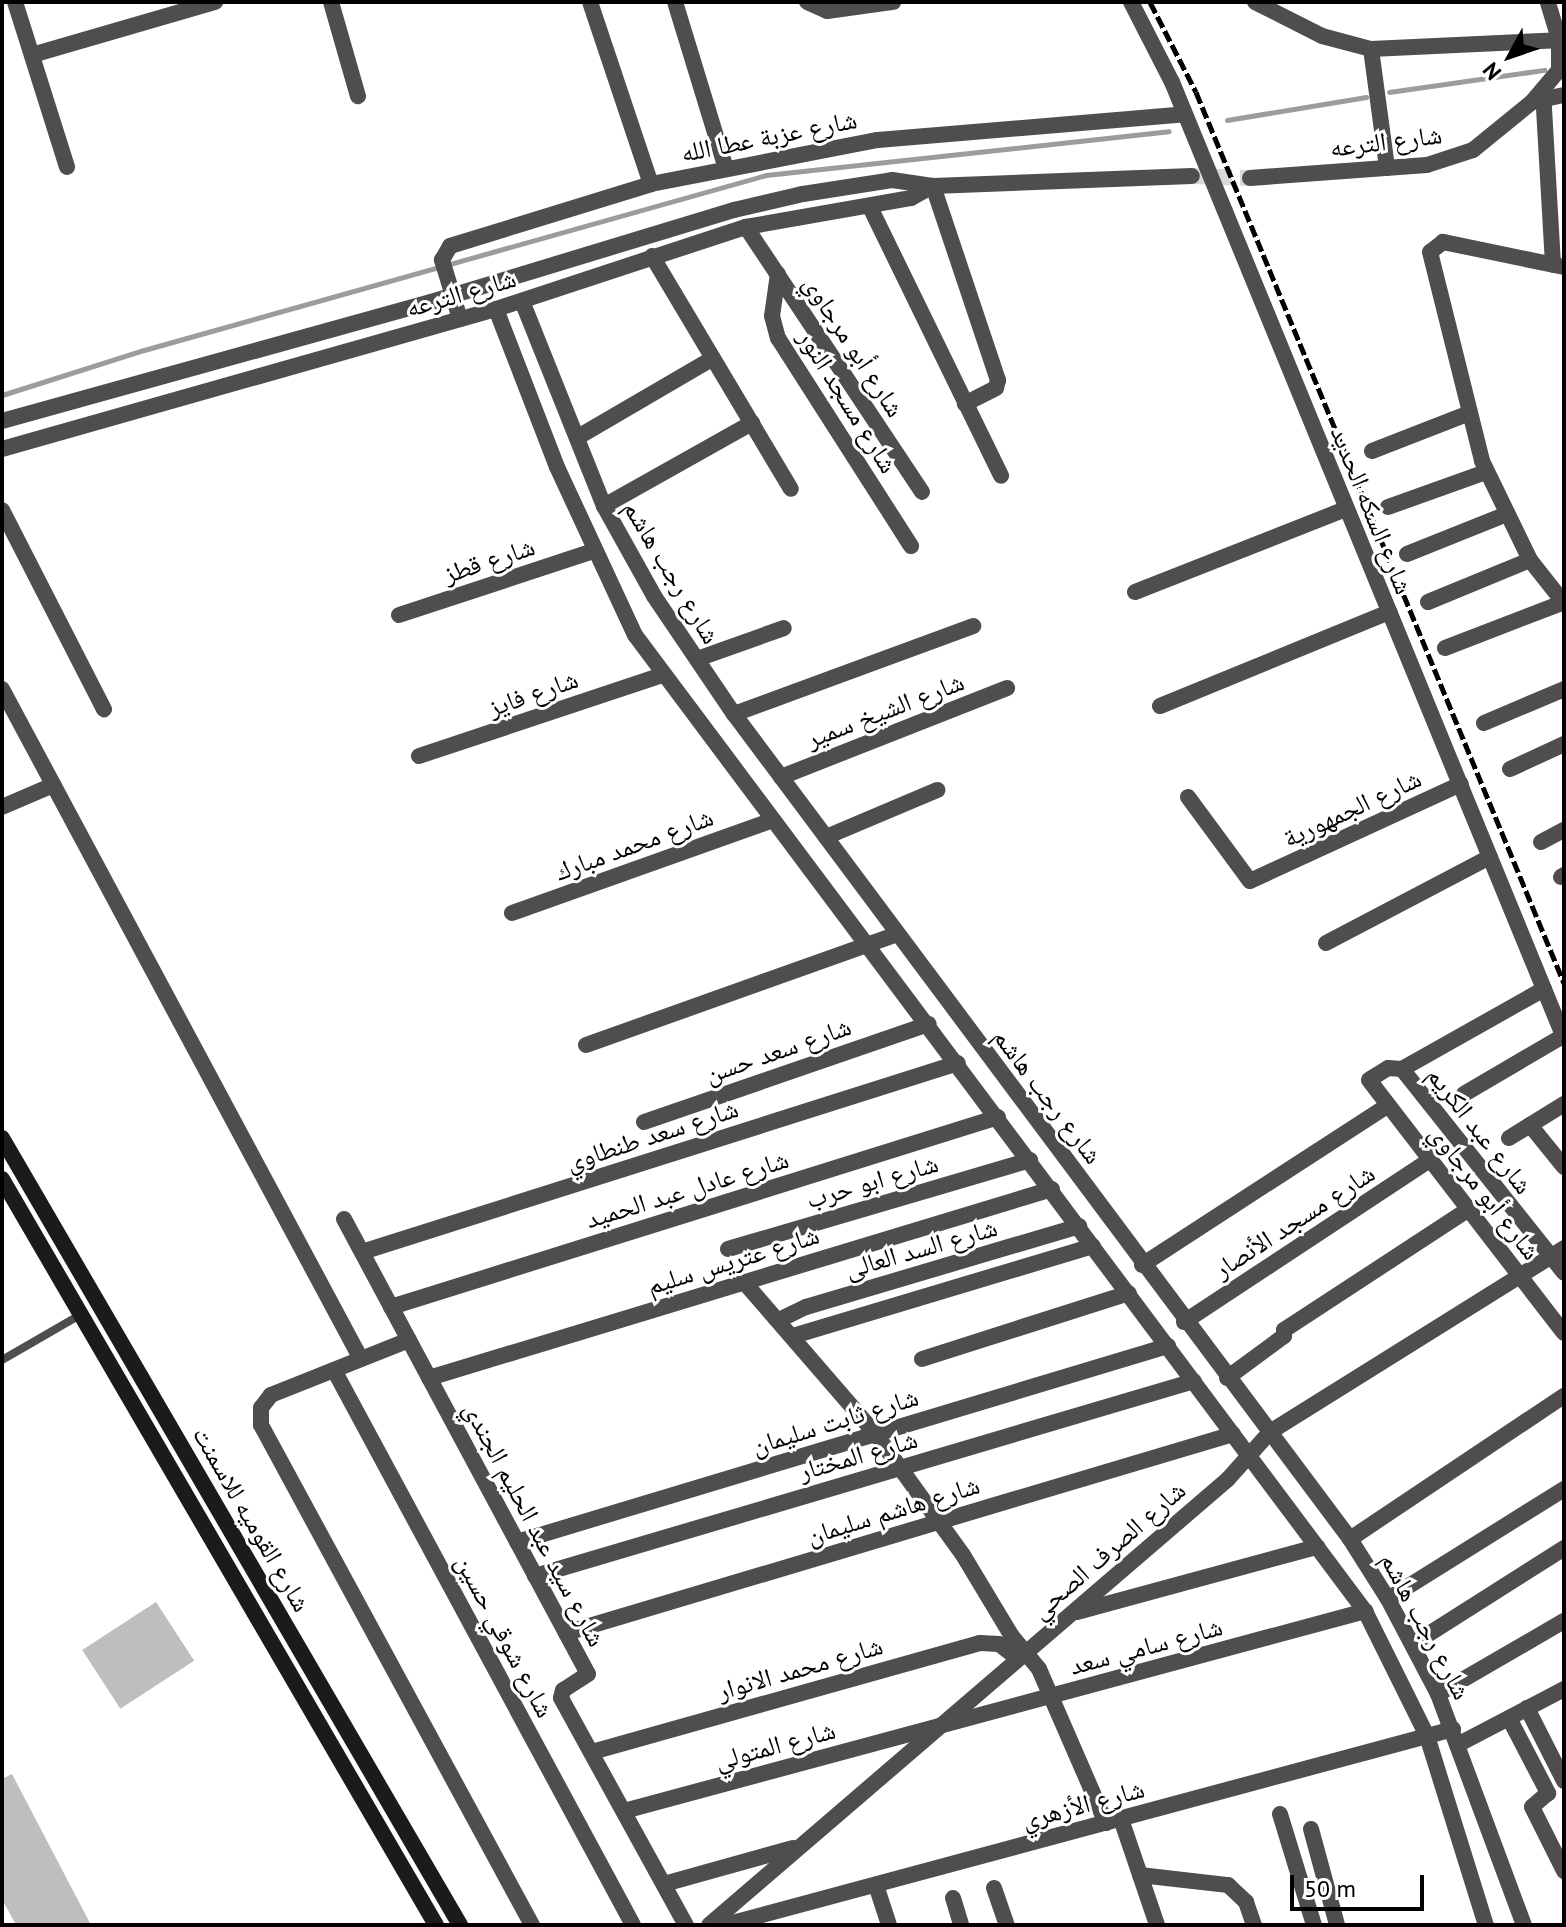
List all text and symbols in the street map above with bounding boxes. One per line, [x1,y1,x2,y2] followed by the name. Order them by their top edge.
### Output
[1470,16,1550,96] north arrow
[1476,57,1507,86] text: N
[678,104,860,168] street label: شارع عزبة عطا الله
[1328,119,1444,163] street label: شارع الترعه
[402,262,520,324] street label: شارع الترعه
[797,269,911,423] street label: شارع أبو مرجاوي
[791,323,905,479] street label: شارع مسجد النور
[1324,421,1420,599] street label: شارع السكه الحديد
[617,495,727,649] street label: شارع رجب هاشم
[439,531,539,589] street label: شارع قطز
[484,663,582,723] street label: شارع فايز
[802,666,968,754] street label: شارع الشيخ سمير
[1278,762,1426,854] street label: شارع الجمهورية
[551,801,717,887] street label: شارع محمد مبارك
[701,1010,855,1090] street label: شارع سعد حسن
[987,1022,1109,1170] street label: شارع رجب هاشم
[1421,1060,1539,1200] street label: شارع عبد الكريم
[562,1092,742,1178] street label: شارع سعد طنطاوي
[1423,1118,1547,1266] street label: شارع أبو مرجاوي
[582,1143,792,1235] street label: شارع عادل عبد الحميد
[802,1147,942,1215] street label: شارع ابو حرب
[1208,1157,1380,1285] street label: شارع مسجد الأنصار
[841,1211,1001,1285] street label: شارع السد العالى
[643,1219,823,1301] street label: شارع عتريس سليم
[748,1381,922,1461] street label: شارع ثابت سليمان
[457,1396,613,1652] street label: شارع سيد عبد الحليم الجندي
[186,1421,318,1617] street label: شارع القوميه للاسمنت
[795,1423,921,1487] street label: شارع المختار
[803,1469,983,1551] street label: شارع هاشم سليمان
[1024,1474,1192,1626] street label: شارع الصرف الصحي
[1374,1547,1478,1705] street label: شارع رجب هاشم
[449,1549,561,1723] street label: شارع شوقي حسين
[1066,1611,1226,1681] street label: شارع سامي سعد
[714,1629,886,1707] street label: شارع محمد الانوار
[711,1714,839,1776] street label: شارع المتولي
[1018,1773,1148,1835] street label: شارع الأزهري
[1294,1859,1428,1909] scale bar
[1304,1873,1356,1904] text: 50 m

